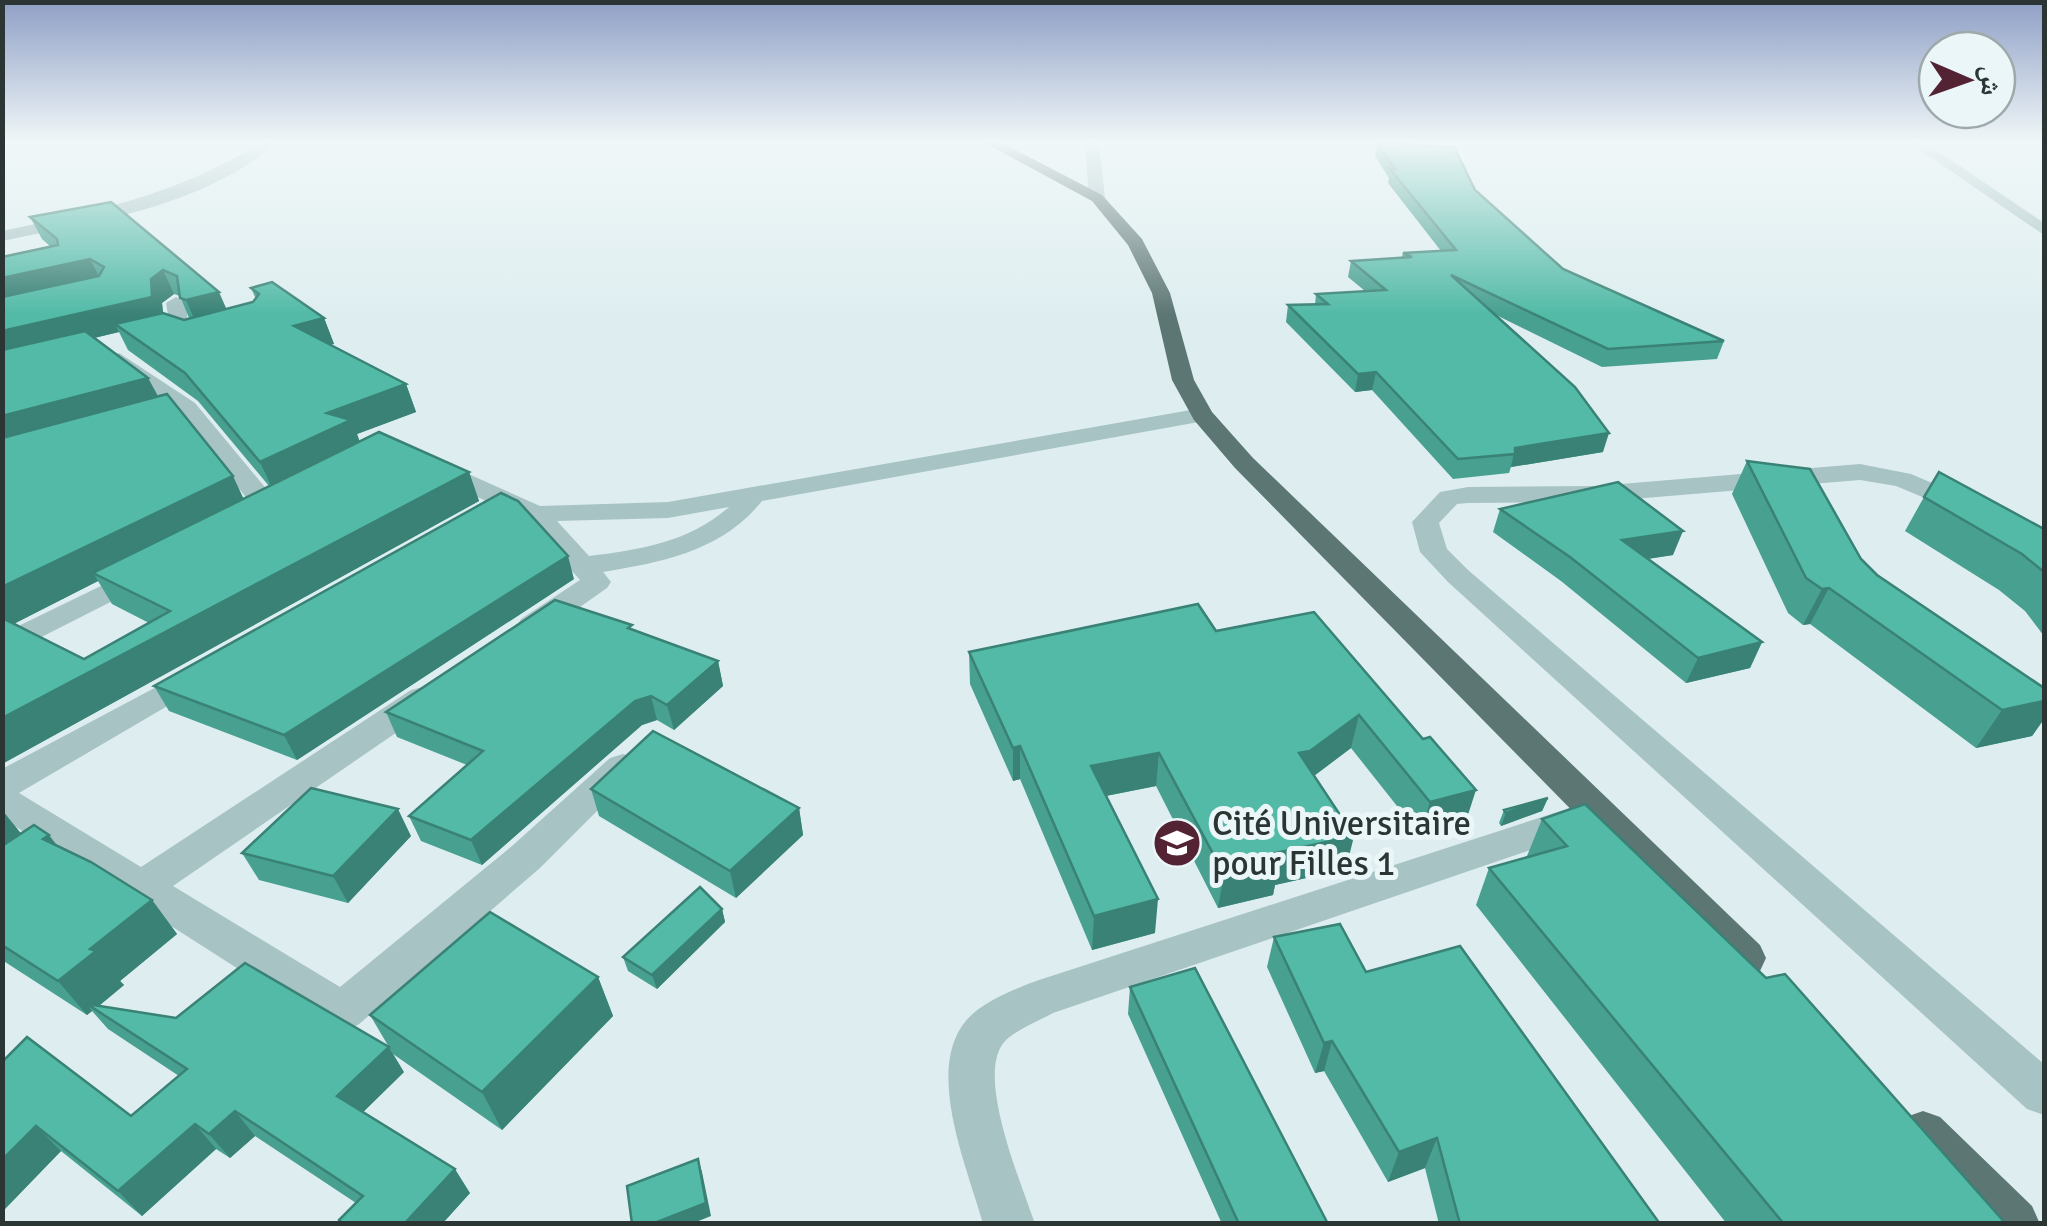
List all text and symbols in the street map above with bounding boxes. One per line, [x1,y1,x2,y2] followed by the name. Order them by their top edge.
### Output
[1917,30,2017,130] north arrow
[1973,65,2008,96] text: ش
[1212,802,1471,885] place label: Cité Universitaire pour Filles 1
[1151,817,1203,869] school or university icon: Cité Universitaire pour Filles 1

